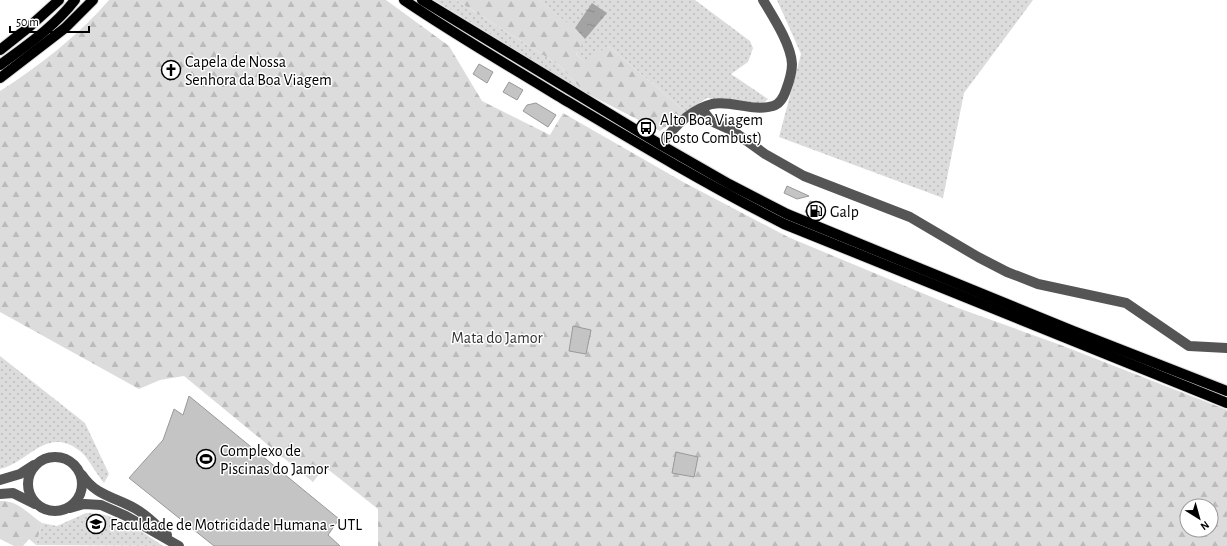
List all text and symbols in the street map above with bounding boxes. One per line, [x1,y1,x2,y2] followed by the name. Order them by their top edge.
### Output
[10,8,89,34] scale bar
[16,16,39,28] text: 50 m
[185,54,332,88] place label: Capela de Nossa Senhora da Boa Viagem
[160,59,182,81] church icon: Capela de Nossa Senhora da Boa Viagem
[660,112,763,146] place label: Alto Boa Viagem (Posto Combust)
[635,117,657,139] bus stop icon: Alto Boa Viagem (Posto Combust)
[805,200,827,222] fuel station icon: Galp
[830,204,859,220] place label: Galp
[451,330,543,346] park label: Mata do Jamor
[220,443,330,477] place label: Complexo de Piscinas do Jamor
[195,448,217,470] sports icon: Complexo de Piscinas do Jamor
[1179,498,1219,538] north arrow
[85,513,107,535] school or university icon: Faculdade de Motricidade Humana - UTL
[110,517,362,533] place label: Faculdade de Motricidade Humana - UTL
[1198,519,1211,532] text: N

